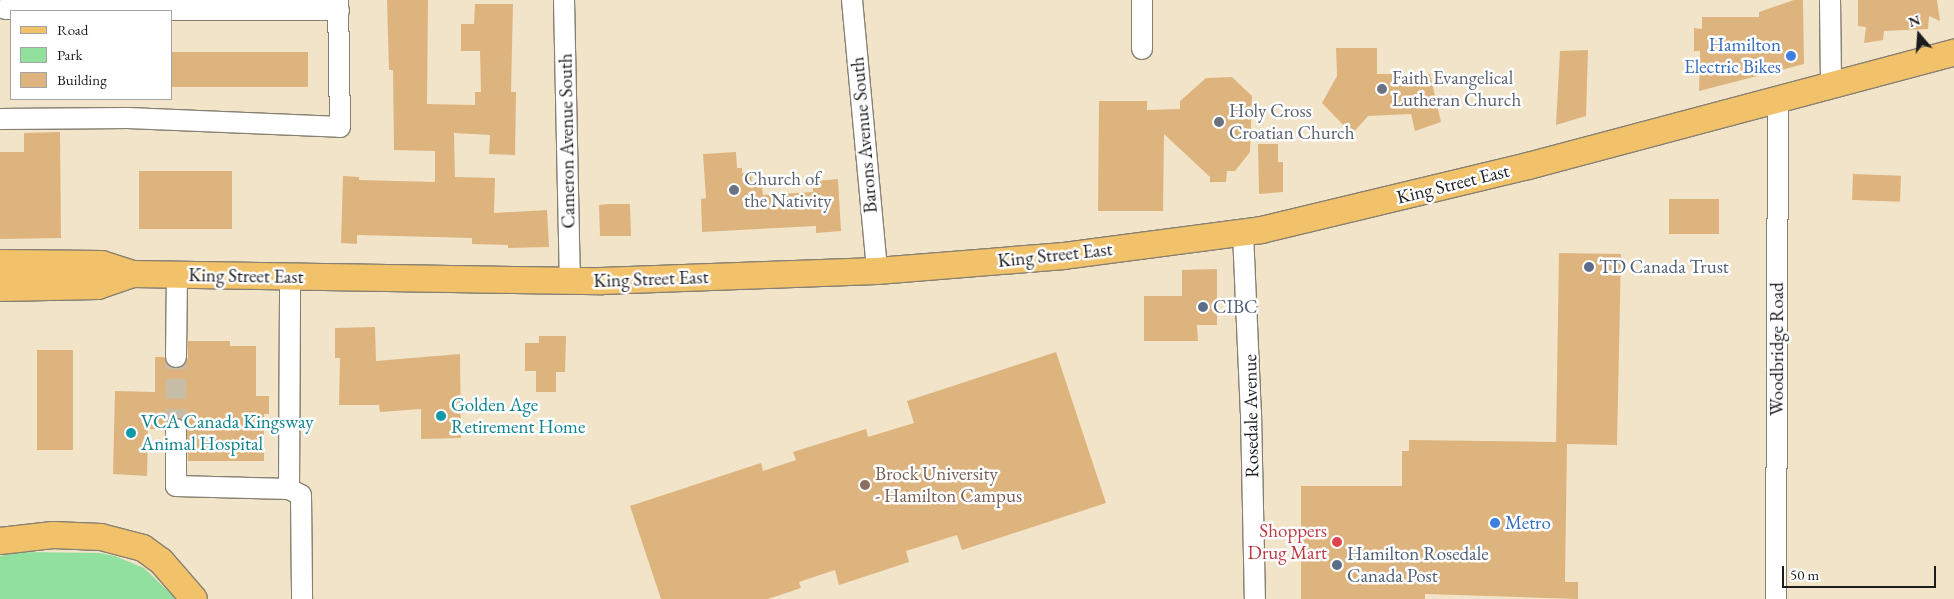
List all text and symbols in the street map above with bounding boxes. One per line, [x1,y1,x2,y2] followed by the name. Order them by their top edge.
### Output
[10,10,172,100] legend
[1894,10,1944,60] north arrow
[1906,10,1923,31] text: N
[57,20,88,39] text: Road
[1684,34,1781,78] place label: Hamilton Electric Bikes
[57,45,83,64] text: Park
[1785,50,1797,62] marker: Hamilton Electric Bikes
[554,53,580,229] street label: Cameron Avenue South
[846,56,882,214] street label: Barons Avenue South
[1392,67,1521,111] place label: Faith Evangelical Lutheran Church
[57,70,107,89] text: Building
[1376,83,1388,95] marker: Faith Evangelical Lutheran Church
[1229,100,1355,144] place label: Holy Cross Croatian Church
[1213,116,1225,128] marker: Holy Cross Croatian Church
[1394,159,1512,209] street label: King Street East
[744,168,831,212] place label: Church of the Nativity
[728,184,740,196] marker: Church of the Nativity
[997,238,1113,272] street label: King Street East
[1599,256,1729,278] place label: TD Canada Trust
[1583,261,1595,273] marker: TD Canada Trust
[188,264,304,288] street label: King Street East
[593,266,709,292] street label: King Street East
[1766,282,1788,416] street label: Woodbridge Road
[1213,296,1258,318] place label: CIBC
[1197,301,1209,313] marker: CIBC
[1239,354,1263,478] street label: Rosedale Avenue
[451,394,585,438] place label: Golden Age Retirement Home
[435,410,447,422] marker: Golden Age Retirement Home
[141,411,314,455] place label: VCA Canada Kingsway Animal Hospital
[125,427,137,439] marker: VCA Canada Kingsway Animal Hospital
[875,463,1022,507] place label: Brock University - Hamilton Campus
[859,479,871,491] marker: Brock University - Hamilton Campus
[1505,512,1551,534] place label: Metro
[1489,517,1501,529] marker: Metro
[1248,520,1327,564] place label: Shoppers Drug Mart
[1331,536,1343,548] marker: Shoppers Drug Mart
[1347,543,1489,587] place label: Hamilton Rosedale Canada Post
[1784,556,1938,588] scale bar
[1331,559,1343,571] marker: Hamilton Rosedale Canada Post
[1790,565,1819,584] text: 50 m

